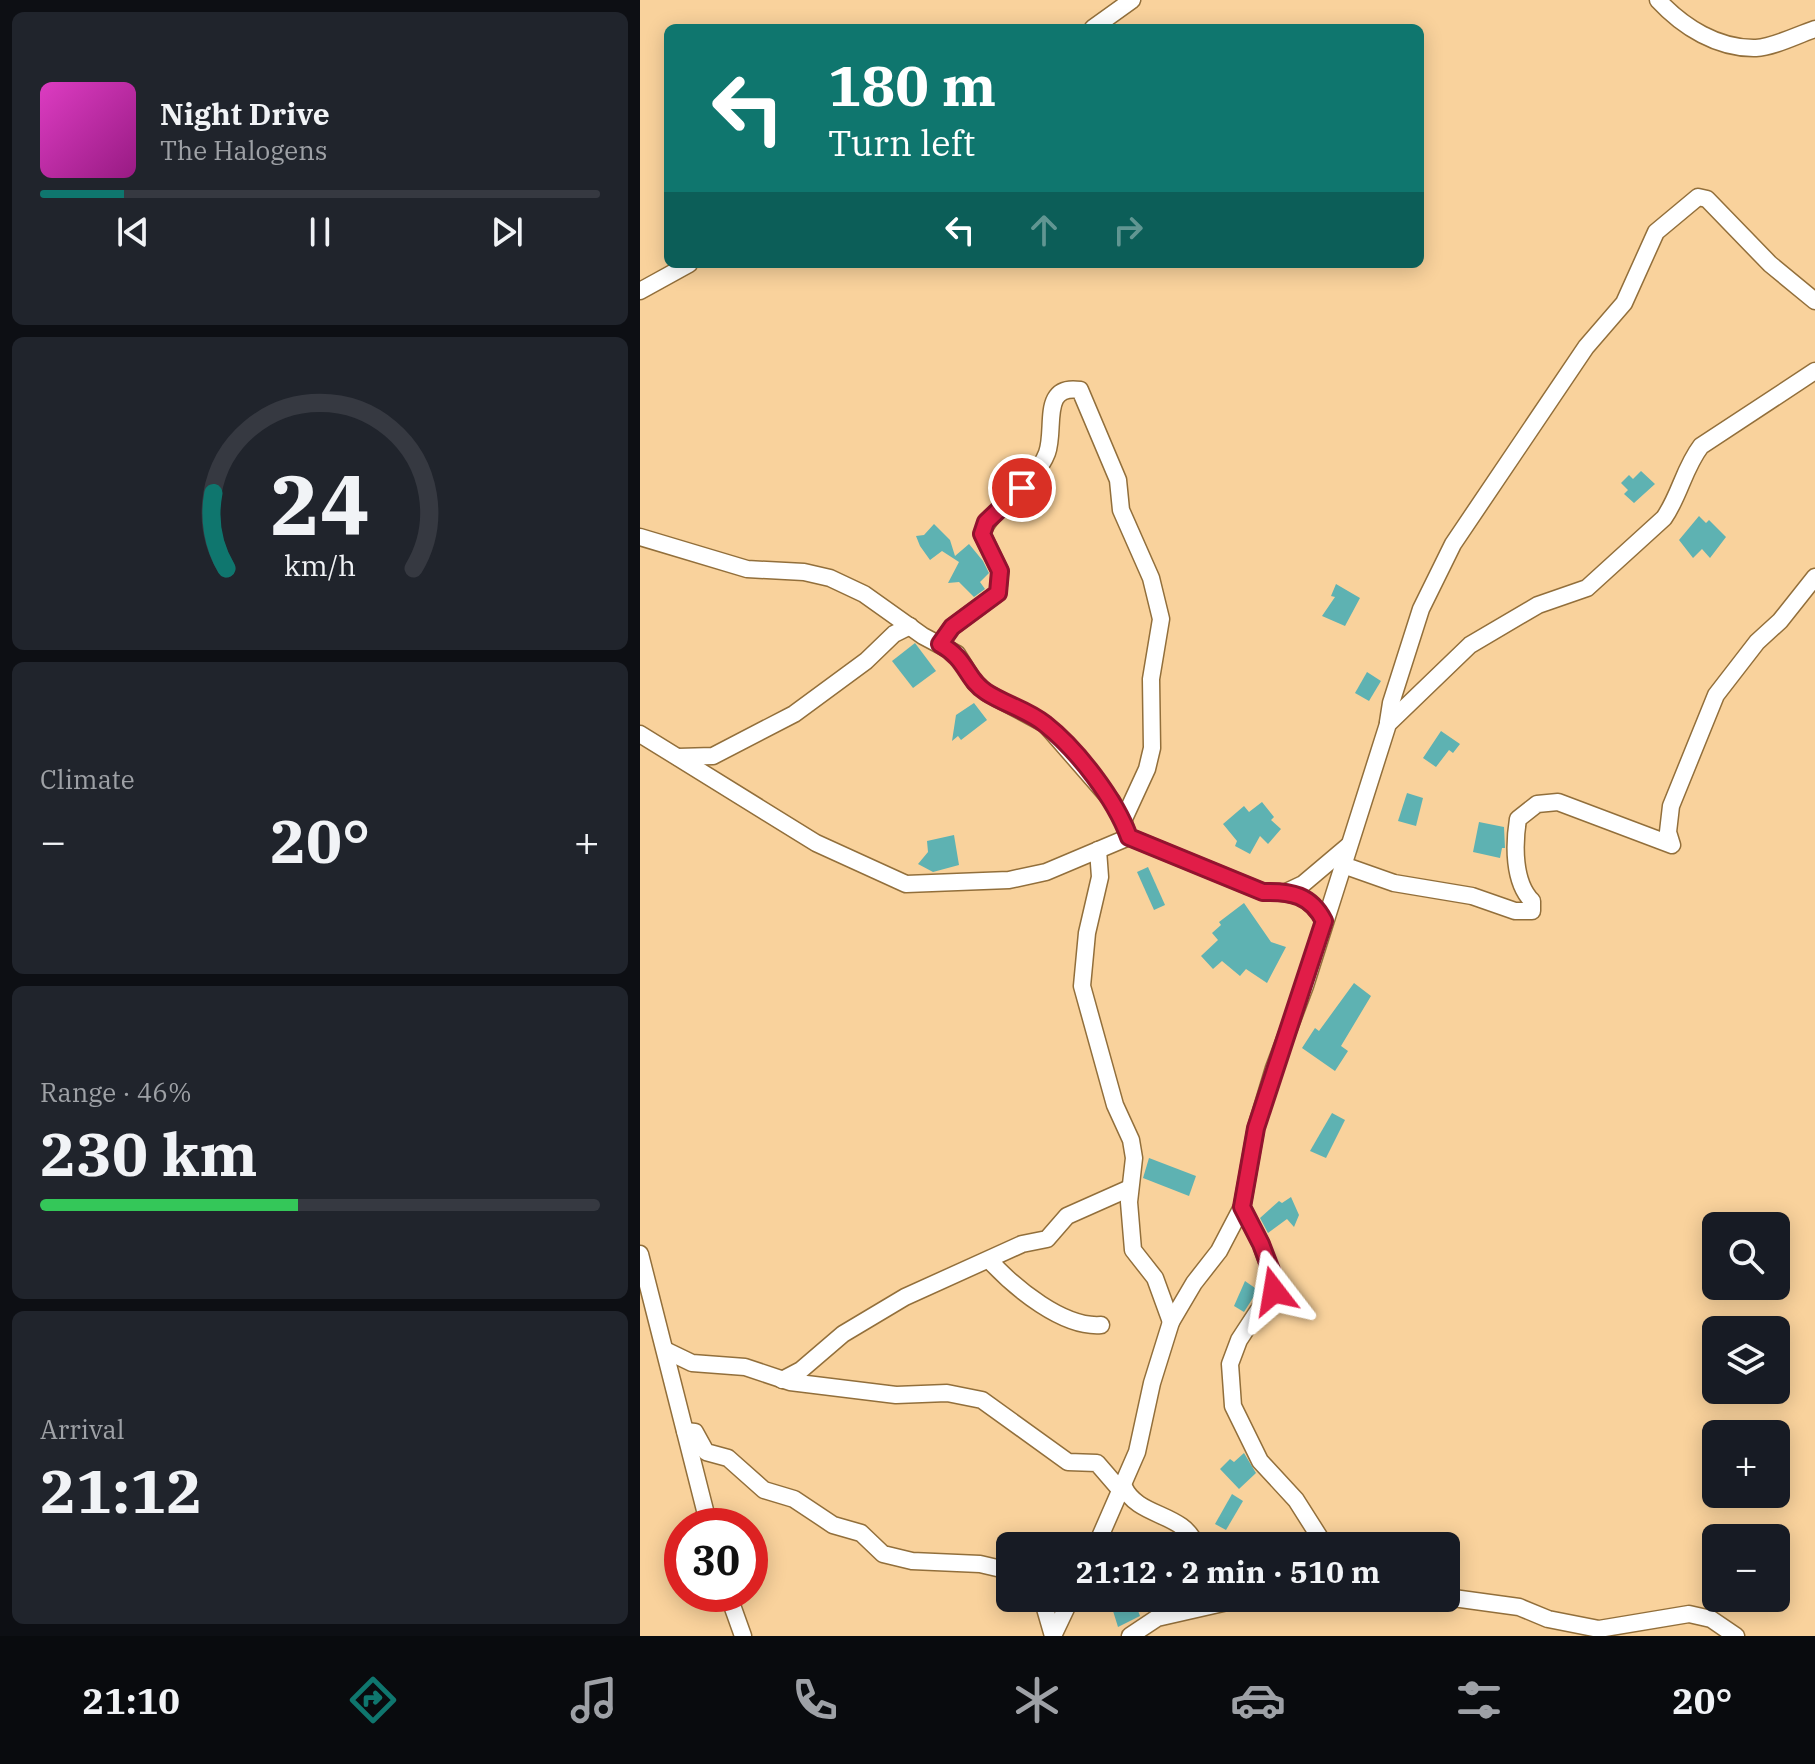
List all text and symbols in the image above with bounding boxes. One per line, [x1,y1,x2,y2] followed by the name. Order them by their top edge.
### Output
[828,49,996,121] text: 180 m
[696,56,800,160] icon: left
[160,94,330,133] text: Night Drive
[828,119,975,166] text: Turn left
[160,133,328,167] text: The Halogens
[938,208,982,252] icon: left
[1022,208,1066,252] icon: ahead
[1106,208,1150,252] icon: right
[111,210,155,254] icon: previous
[298,210,342,254] icon: pause
[485,210,529,254] icon: next
[270,450,370,558] text: 24
[988,454,1056,522] pin
[1000,466,1044,510] icon: arrive
[284,547,356,584] text: km/h
[40,762,135,796] text: Climate
[270,801,370,880] text: 20°
[40,812,66,869] text: −
[574,812,600,869] text: +
[40,1075,192,1109] text: Range · 46%
[40,1114,258,1193] text: 230 km
[1702,1212,1790,1612] map controls
[1702,1212,1790,1300] button: search
[1232,1249,1316,1333] position arrow
[1702,1316,1790,1404] button: layers
[40,1412,125,1446] text: Arrival
[1702,1420,1790,1508] button: +
[40,1451,202,1530] text: 21:12
[664,1508,768,1612] speed limit sign: 30
[1702,1524,1790,1612] button: −
[1076,1552,1380,1591] text: 21:12 · 2 min · 510 m
[345,1672,401,1728] icon: directions
[566,1672,622,1728] icon: music
[787,1672,843,1728] icon: phone
[1009,1672,1065,1728] icon: climate
[1230,1672,1286,1728] icon: car
[1451,1672,1507,1728] icon: filters
[83,1677,180,1724] text: 21:10
[1672,1677,1732,1724] text: 20°

